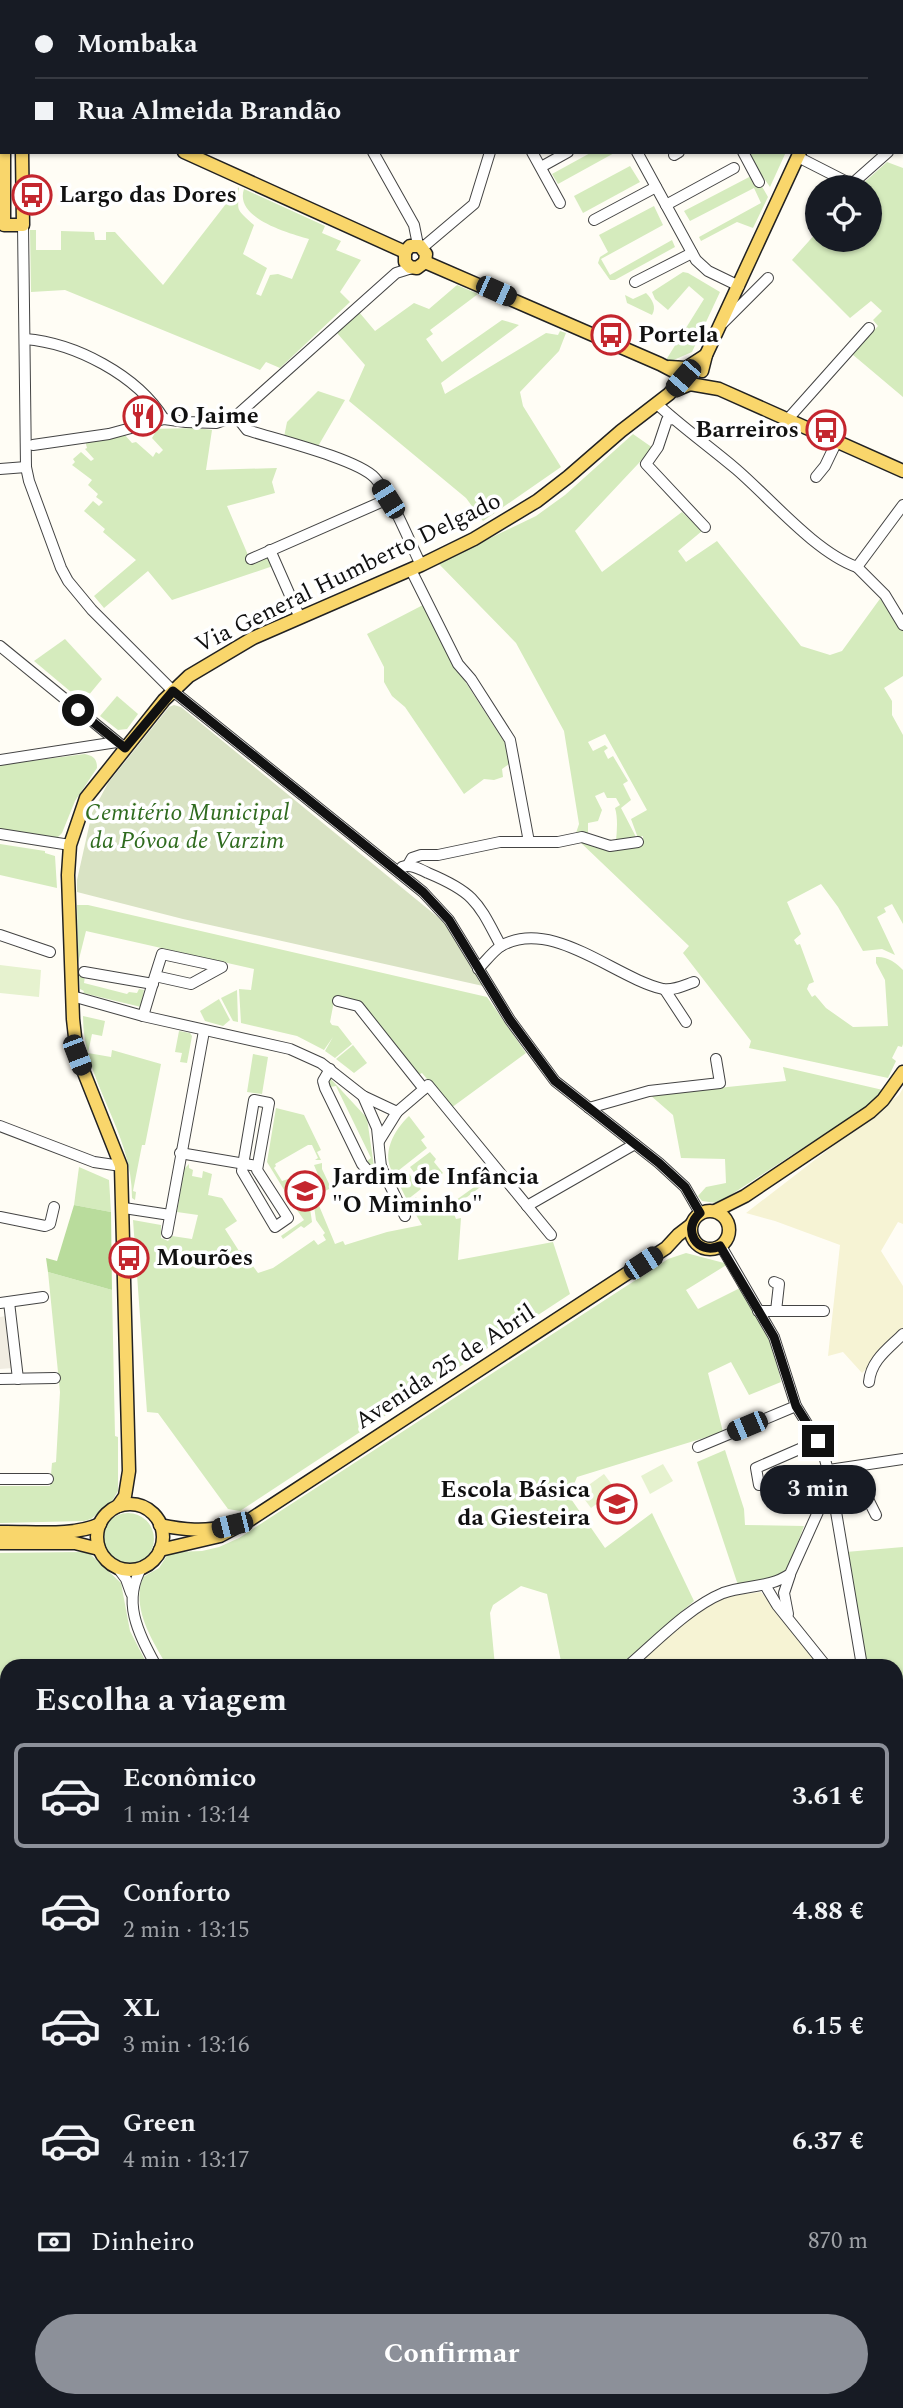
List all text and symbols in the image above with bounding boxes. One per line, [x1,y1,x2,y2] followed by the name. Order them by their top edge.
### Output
[77,24,198,64] text: Mombaka
[77,91,341,131] text: Rua Almeida Brandão
[11,174,53,216] bus stop icon: Largo das Dores
[805,175,882,252] map controls
[805,175,882,252] button: locate
[59,177,237,213] place label: Largo das Dores
[473,273,520,309] car
[590,314,632,356] bus stop icon: Portela
[638,317,719,353] place label: Portela
[662,355,705,401] car
[122,395,164,437] restaurant icon: O Jaime
[170,398,259,434] place label: O Jaime
[805,409,847,451] bus stop icon: Barreiros
[695,412,799,448] place label: Barreiros
[368,476,409,522] car
[189,483,507,663] street label: Via General Humberto Delgado
[62,694,94,726] route start
[85,795,289,859] park label: Cemitério Municipal da Póvoa de Varzim
[60,1032,95,1078] car
[332,1159,539,1223] place label: Jardim de Infância "O Miminho"
[284,1170,326,1212] school or university icon: Jardim de Infância "O Miminho"
[108,1237,150,1279] bus stop icon: Mourões
[156,1240,253,1276] place label: Mourões
[620,1243,667,1283] car
[348,1295,542,1439] street label: Avenida 25 de Abril
[724,1408,771,1444] car
[802,1425,834,1457] route end
[760,1466,876,1514] callout: 3 min
[440,1472,591,1536] place label: Escola Básica da Giesteira
[787,1472,849,1507] text: 3 min
[596,1483,638,1525] school or university icon: Escola Básica da Giesteira
[210,1510,255,1540] car
[35,1676,287,1725] text: Escolha a viagem
[123,1758,256,1798] text: Econômico
[39,1764,102,1827] icon: car
[792,1776,864,1816] text: 3.61 €
[123,1798,250,1833] text: 1 min · 13:14
[123,1873,231,1913] text: Conforto
[39,1879,102,1942] icon: car
[792,1891,864,1931] text: 4.88 €
[123,1913,250,1948] text: 2 min · 13:15
[123,1988,160,2028] text: XL
[39,1994,102,2057] icon: car
[792,2006,864,2046] text: 6.15 €
[123,2028,250,2063] text: 3 min · 13:16
[123,2103,196,2143] text: Green
[39,2109,102,2172] icon: car
[792,2121,864,2161] text: 6.37 €
[123,2143,250,2178] text: 4 min · 13:17
[91,2222,195,2262] text: Dinheiro
[35,2223,73,2261] icon: cash
[808,2224,868,2259] text: 870 m
[35,2314,868,2394] button: Confirmar

